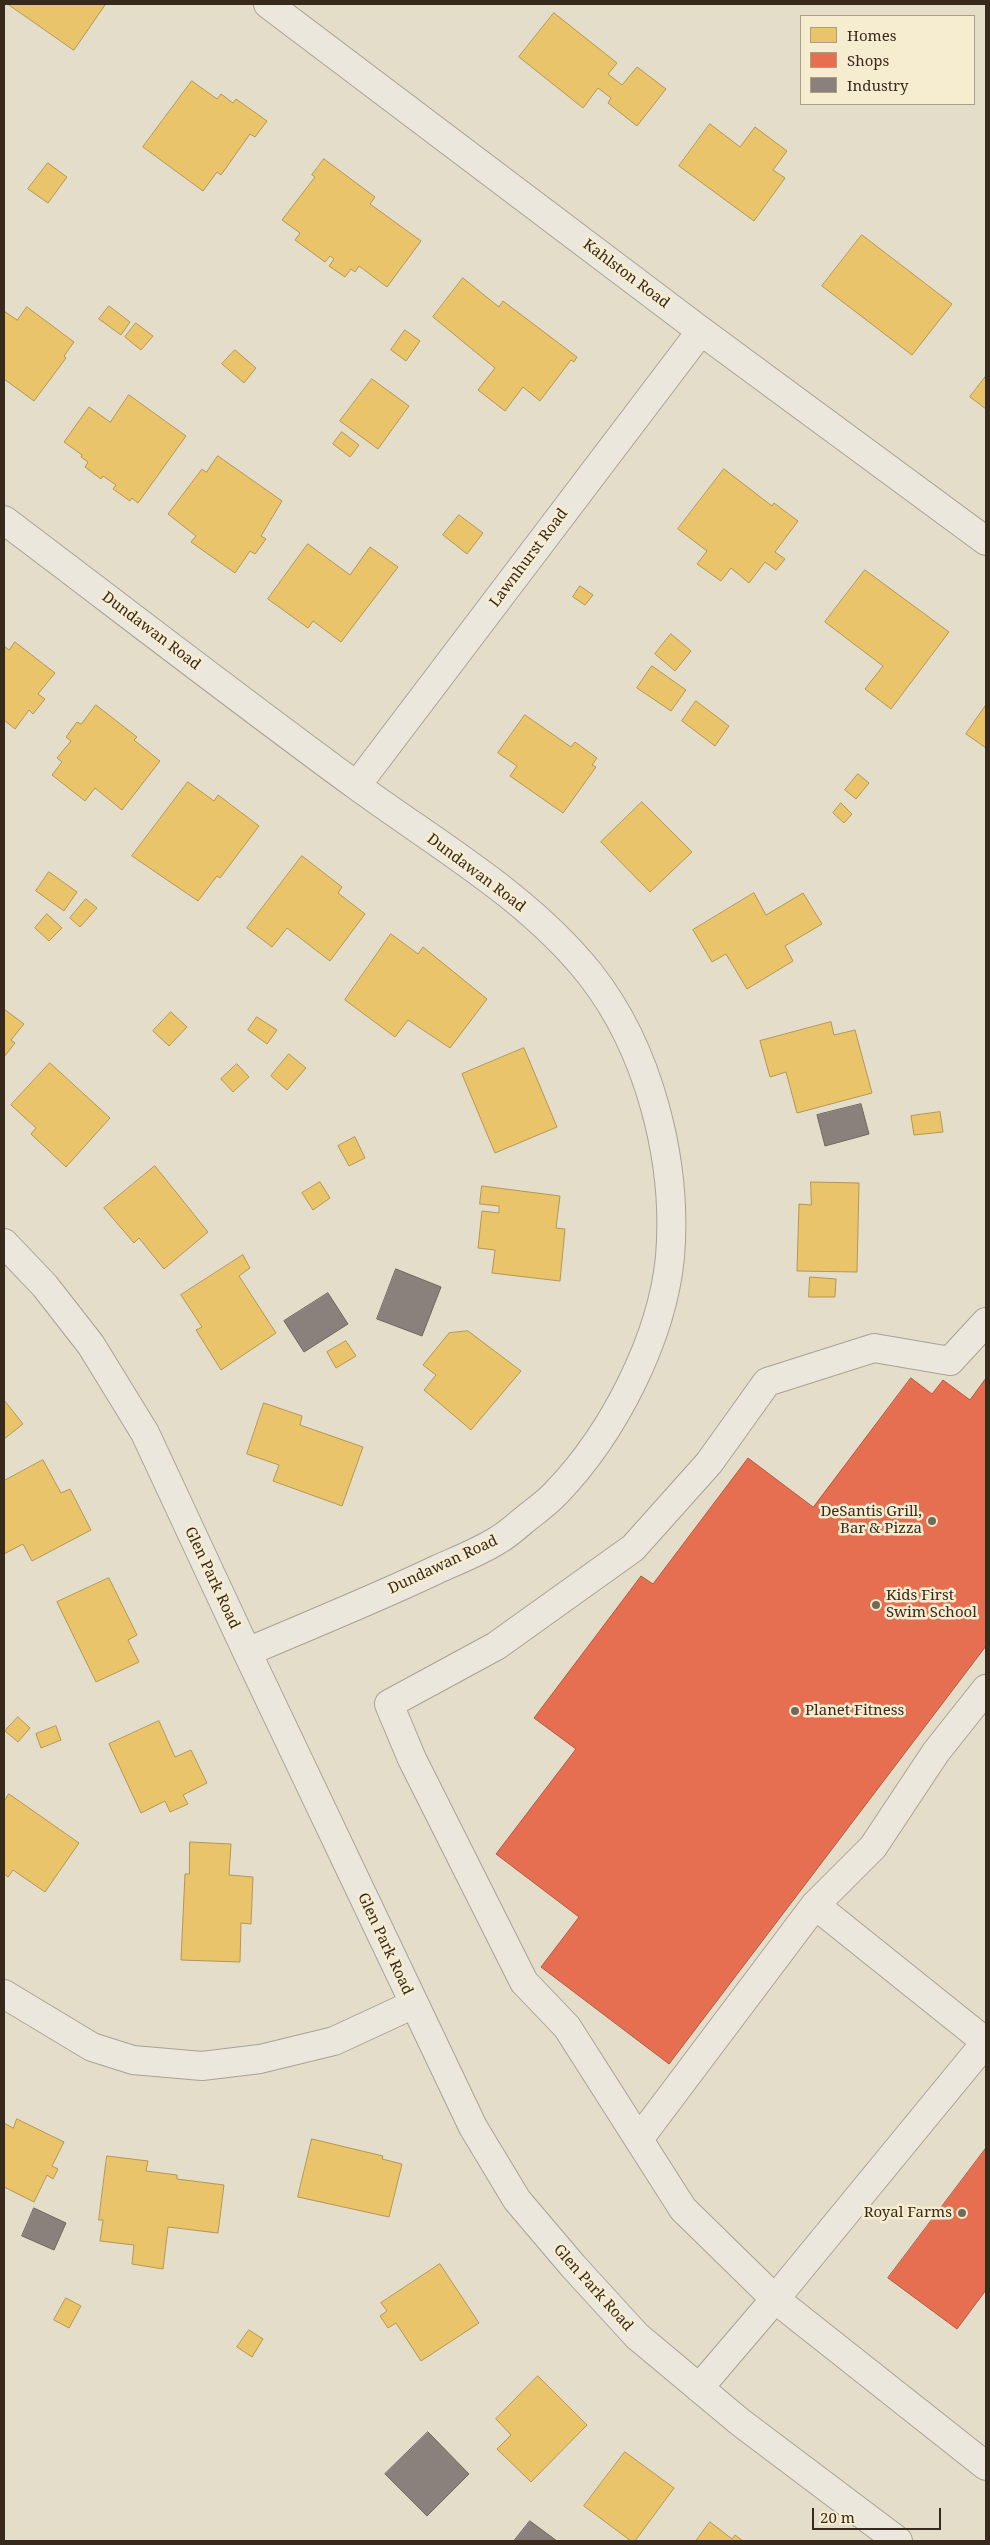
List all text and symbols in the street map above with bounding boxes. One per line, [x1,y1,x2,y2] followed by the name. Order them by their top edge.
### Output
[800,15,975,105] legend
[847,25,897,45] text: Homes
[847,50,889,70] text: Shops
[847,75,909,95] text: Industry
[579,236,673,312] street label: Kahlston Road
[486,505,572,611] street label: Lawnhurst Road
[98,588,204,674] street label: Dundawan Road
[423,830,529,916] street label: Dundawan Road
[820,1503,922,1538] place label: DeSantis Grill, Bar & Pizza
[926,1515,938,1527] marker: DeSantis Grill, Bar & Pizza
[181,1524,243,1632] street label: Glen Park Road
[385,1532,501,1598] street label: Dundawan Road
[886,1587,977,1622] place label: Kids First Swim School
[870,1599,882,1611] marker: Kids First Swim School
[805,1702,904,1720] place label: Planet Fitness
[789,1705,801,1717] marker: Planet Fitness
[354,1890,416,1998] street label: Glen Park Road
[864,2204,952,2222] place label: Royal Farms
[956,2207,968,2219] marker: Royal Farms
[549,2241,637,2335] street label: Glen Park Road
[815,2498,944,2530] scale bar
[820,2507,855,2527] text: 20 m

